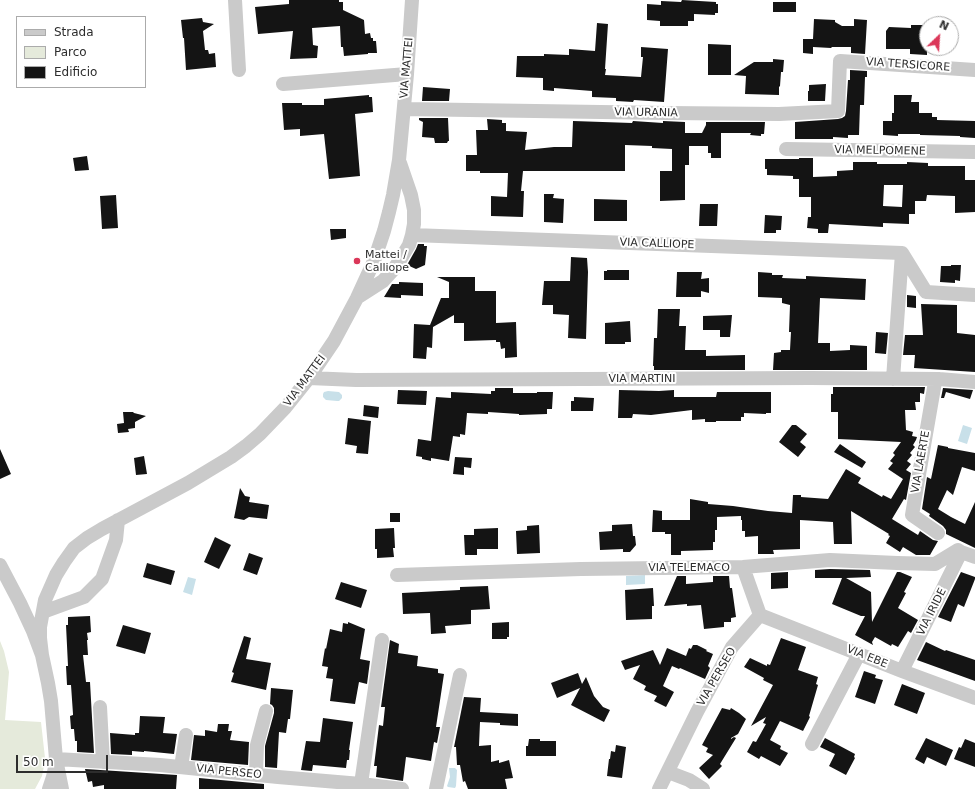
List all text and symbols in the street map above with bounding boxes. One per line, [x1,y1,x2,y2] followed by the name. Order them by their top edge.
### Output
[16,16,146,88] legend
[919,16,959,56] north arrow
[937,18,951,33] text: N
[54,25,94,39] text: Strada
[398,37,416,99] street label: VIA MATTEI
[54,45,87,59] text: Parco
[866,55,950,75] street label: VIA TERSICORE
[54,65,97,79] text: Edificio
[614,106,678,120] street label: VIA URANIA
[834,144,926,158] street label: VIA MELPOMENE
[619,236,695,252] street label: VIA CALLIOPE
[365,248,409,274] place label: Mattei / Calliope
[352,256,362,266] marker: Mattei / Calliope
[281,353,329,409] street label: VIA MATTEI
[608,372,676,386] street label: VIA MARTINI
[909,430,933,494] street label: VIA LAERTE
[648,561,730,575] street label: VIA TELEMACO
[914,586,950,638] street label: VIA IRIDE
[844,643,890,671] street label: VIA EBE
[695,645,739,709] street label: VIA PERSEO
[18,747,110,773] scale bar
[23,755,54,769] text: 50 m
[196,762,262,782] street label: VIA PERSEO

